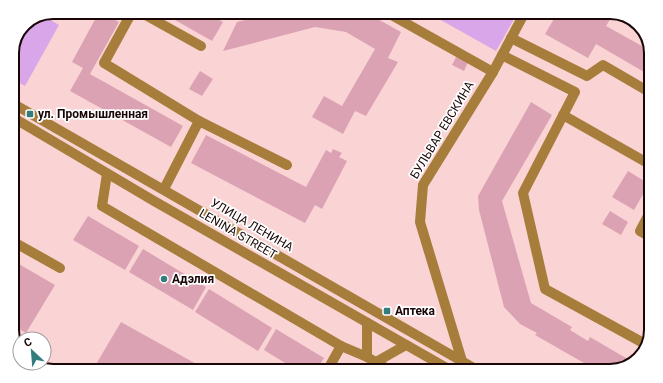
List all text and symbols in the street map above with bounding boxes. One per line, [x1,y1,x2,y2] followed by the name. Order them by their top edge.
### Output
[407,78,477,181] street label: БУЛЬВАР ЕВСКИНА
[38,107,148,121] place label: ул. Промышленная
[25,109,35,119] marker: ул. Промышленная
[208,196,296,254] street label: УЛИЦА ЛЕНИНА
[197,206,279,262] street label: LENINA STREET
[172,272,214,286] place label: Адэлия
[159,274,169,284] marker: Адэлия
[395,304,436,318] place label: Аптека
[382,306,392,316] marker: Аптека
[12,331,52,371] north arrow
[22,335,34,350] text: С

